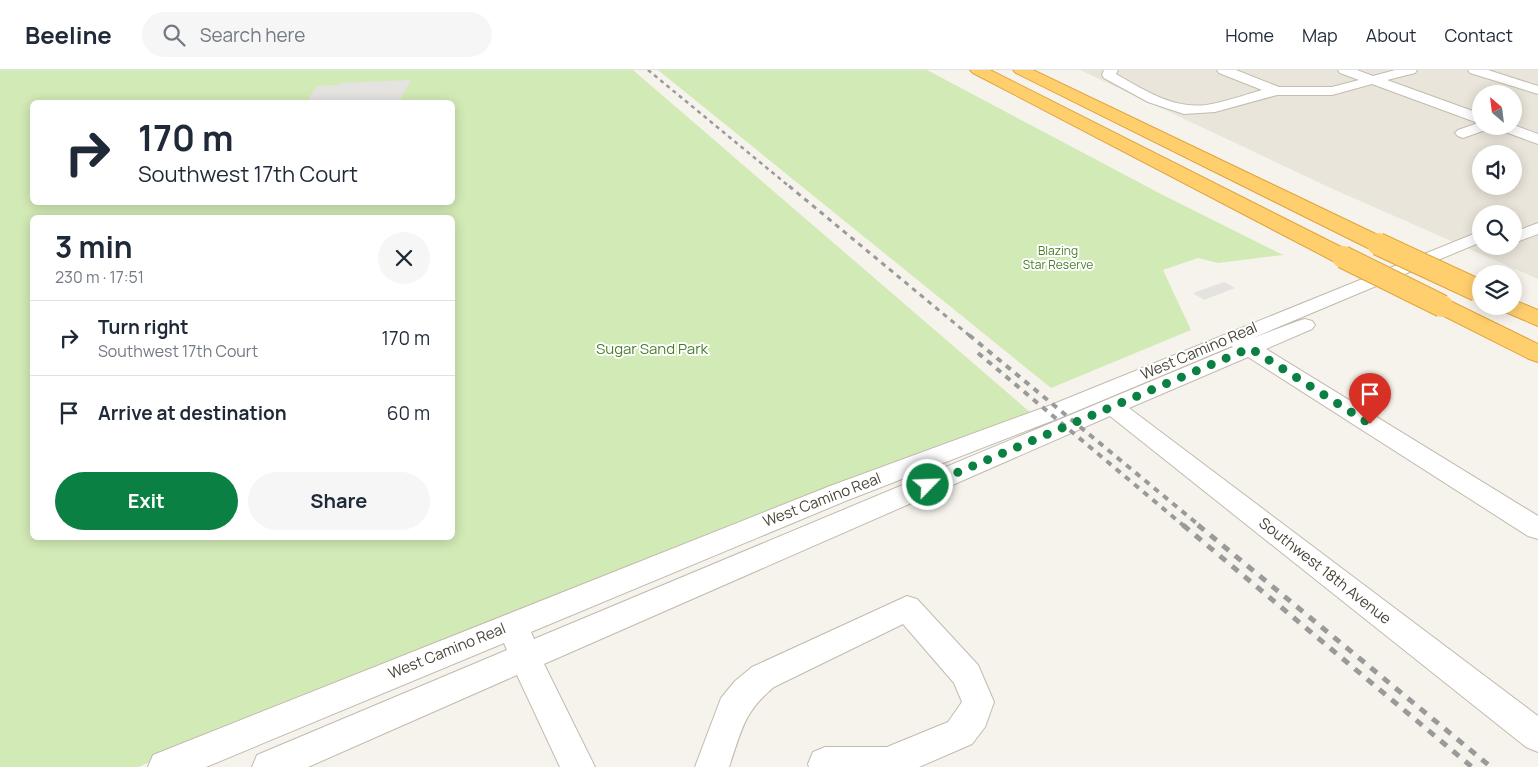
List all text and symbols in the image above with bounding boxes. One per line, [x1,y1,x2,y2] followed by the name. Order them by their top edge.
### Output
[142,12,492,57] search box
[25,18,112,51] text: Beeline
[160,21,188,49] icon: search
[200,22,305,48] text: Search here
[1225,23,1274,47] text: Home
[1302,23,1338,47] text: Map
[1366,23,1416,47] text: About
[1444,23,1513,47] text: Contact
[1472,85,1522,135] north arrow
[1472,85,1522,315] map controls
[138,114,234,162] text: 170 m
[55,120,120,185] icon: right
[1472,145,1522,195] button: sound
[138,159,358,189] text: Southwest 17th Court
[1472,205,1522,255] button: search
[55,226,133,267] text: 3 min
[378,232,430,284] button: close
[1023,242,1093,273] park label: Blazing Star Reserve
[1472,265,1522,315] button: layers
[55,266,144,288] text: 230 m · 17:51
[98,314,188,340] text: Turn right
[1137,317,1260,385] street label: West Camino Real
[55,324,83,352] icon: right
[382,325,430,351] text: 170 m
[596,338,709,359] park label: Sugar Sand Park
[98,340,258,362] text: Southwest 17th Court
[1349,373,1391,424] pin
[1356,380,1384,408] icon: arrive
[55,399,83,427] icon: arrive
[98,400,287,426] text: Arrive at destination
[387,400,430,426] text: 60 m
[901,458,953,510] position arrow
[760,467,884,532] street label: West Camino Real
[55,472,238,530] button: Exit
[248,472,430,530] button: Share
[1255,512,1396,629] street label: Southwest 18th Avenue
[385,617,509,684] street label: West Camino Real

